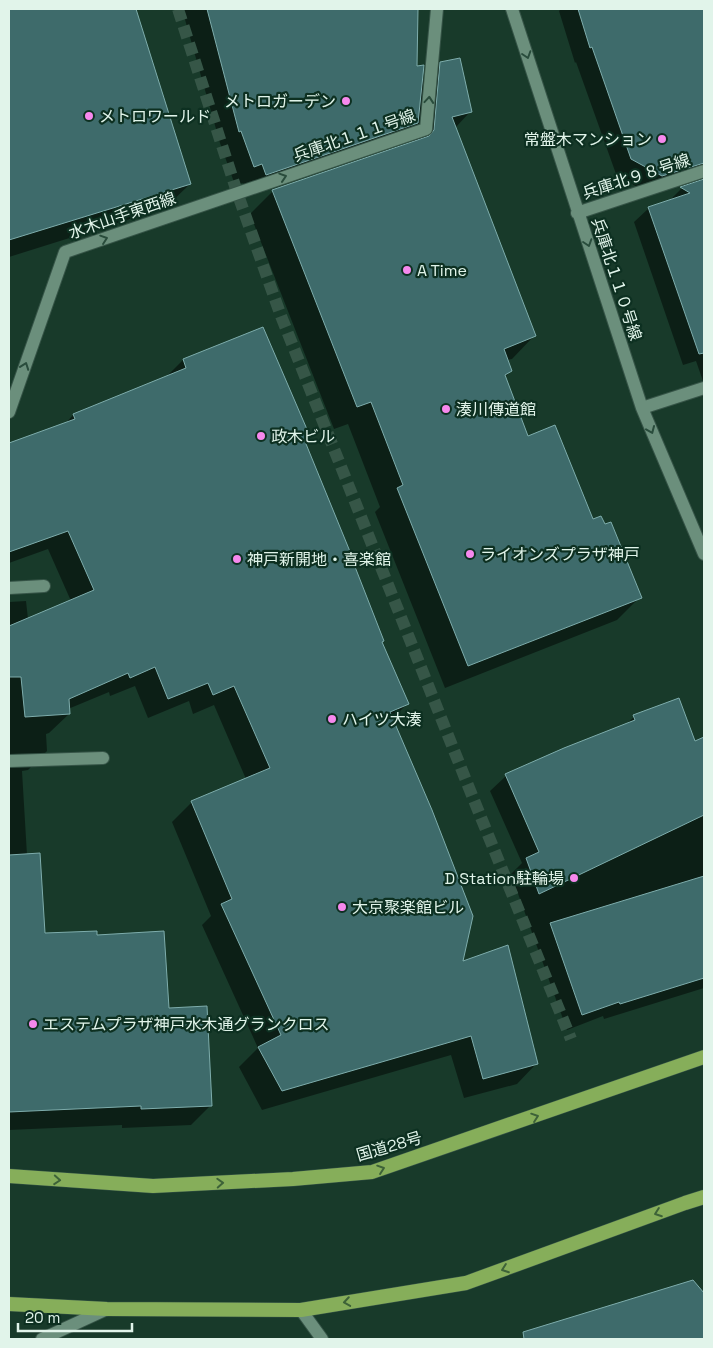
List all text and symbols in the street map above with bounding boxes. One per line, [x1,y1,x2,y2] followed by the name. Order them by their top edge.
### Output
[522,51,532,59] one-way arrow
[224,91,336,112] place label: メトロガーデン
[340,95,352,107] marker: メトロガーデン
[423,96,434,104] one-way arrow
[290,105,418,166] street label: 兵庫北１１１号線
[99,106,211,127] place label: メトロワールド
[83,110,95,122] marker: メトロワールド
[524,129,652,150] place label: 常盤木マンション
[656,133,668,145] marker: 常盤木マンション
[580,149,693,204] street label: 兵庫北９８号線
[279,173,287,183] one-way arrow
[66,187,179,244] street label: 水木山手東西線
[587,215,646,343] street label: 兵庫北１１０号線
[99,234,108,244] one-way arrow
[582,239,592,247] one-way arrow
[417,260,467,281] place label: A Time
[401,264,413,276] marker: A Time
[19,363,29,371] one-way arrow
[456,399,536,420] place label: 湊川傳道館
[440,403,452,415] marker: 湊川傳道館
[645,425,656,434] one-way arrow
[271,426,335,447] place label: 政木ビル
[255,430,267,442] marker: 政木ビル
[480,544,640,565] place label: ライオンズプラザ神戸
[464,548,476,560] marker: ライオンズプラザ神戸
[247,549,391,570] place label: 神戸新開地・喜楽館
[231,553,243,565] marker: 神戸新開地・喜楽館
[342,709,422,730] place label: ハイツ大湊
[326,713,338,725] marker: ハイツ大湊
[445,868,564,889] place label: D Station駐輪場
[568,872,580,884] marker: D Station駐輪場
[352,897,464,918] place label: 大京聚楽館ビル
[336,901,348,913] marker: 大京聚楽館ビル
[43,1014,330,1035] place label: エステムプラザ神戸水木通グランクロス
[27,1018,39,1030] marker: エステムプラザ神戸水木通グランクロス
[530,1112,539,1122] one-way arrow
[354,1127,425,1166] street label: 国道28号
[376,1165,385,1175] one-way arrow
[54,1174,62,1185] one-way arrow
[216,1177,224,1188] one-way arrow
[654,1207,663,1217] one-way arrow
[502,1263,510,1273] one-way arrow
[343,1297,351,1307] one-way arrow
[18,1300,131,1332] scale bar
[25,1308,60,1327] text: 20 m

